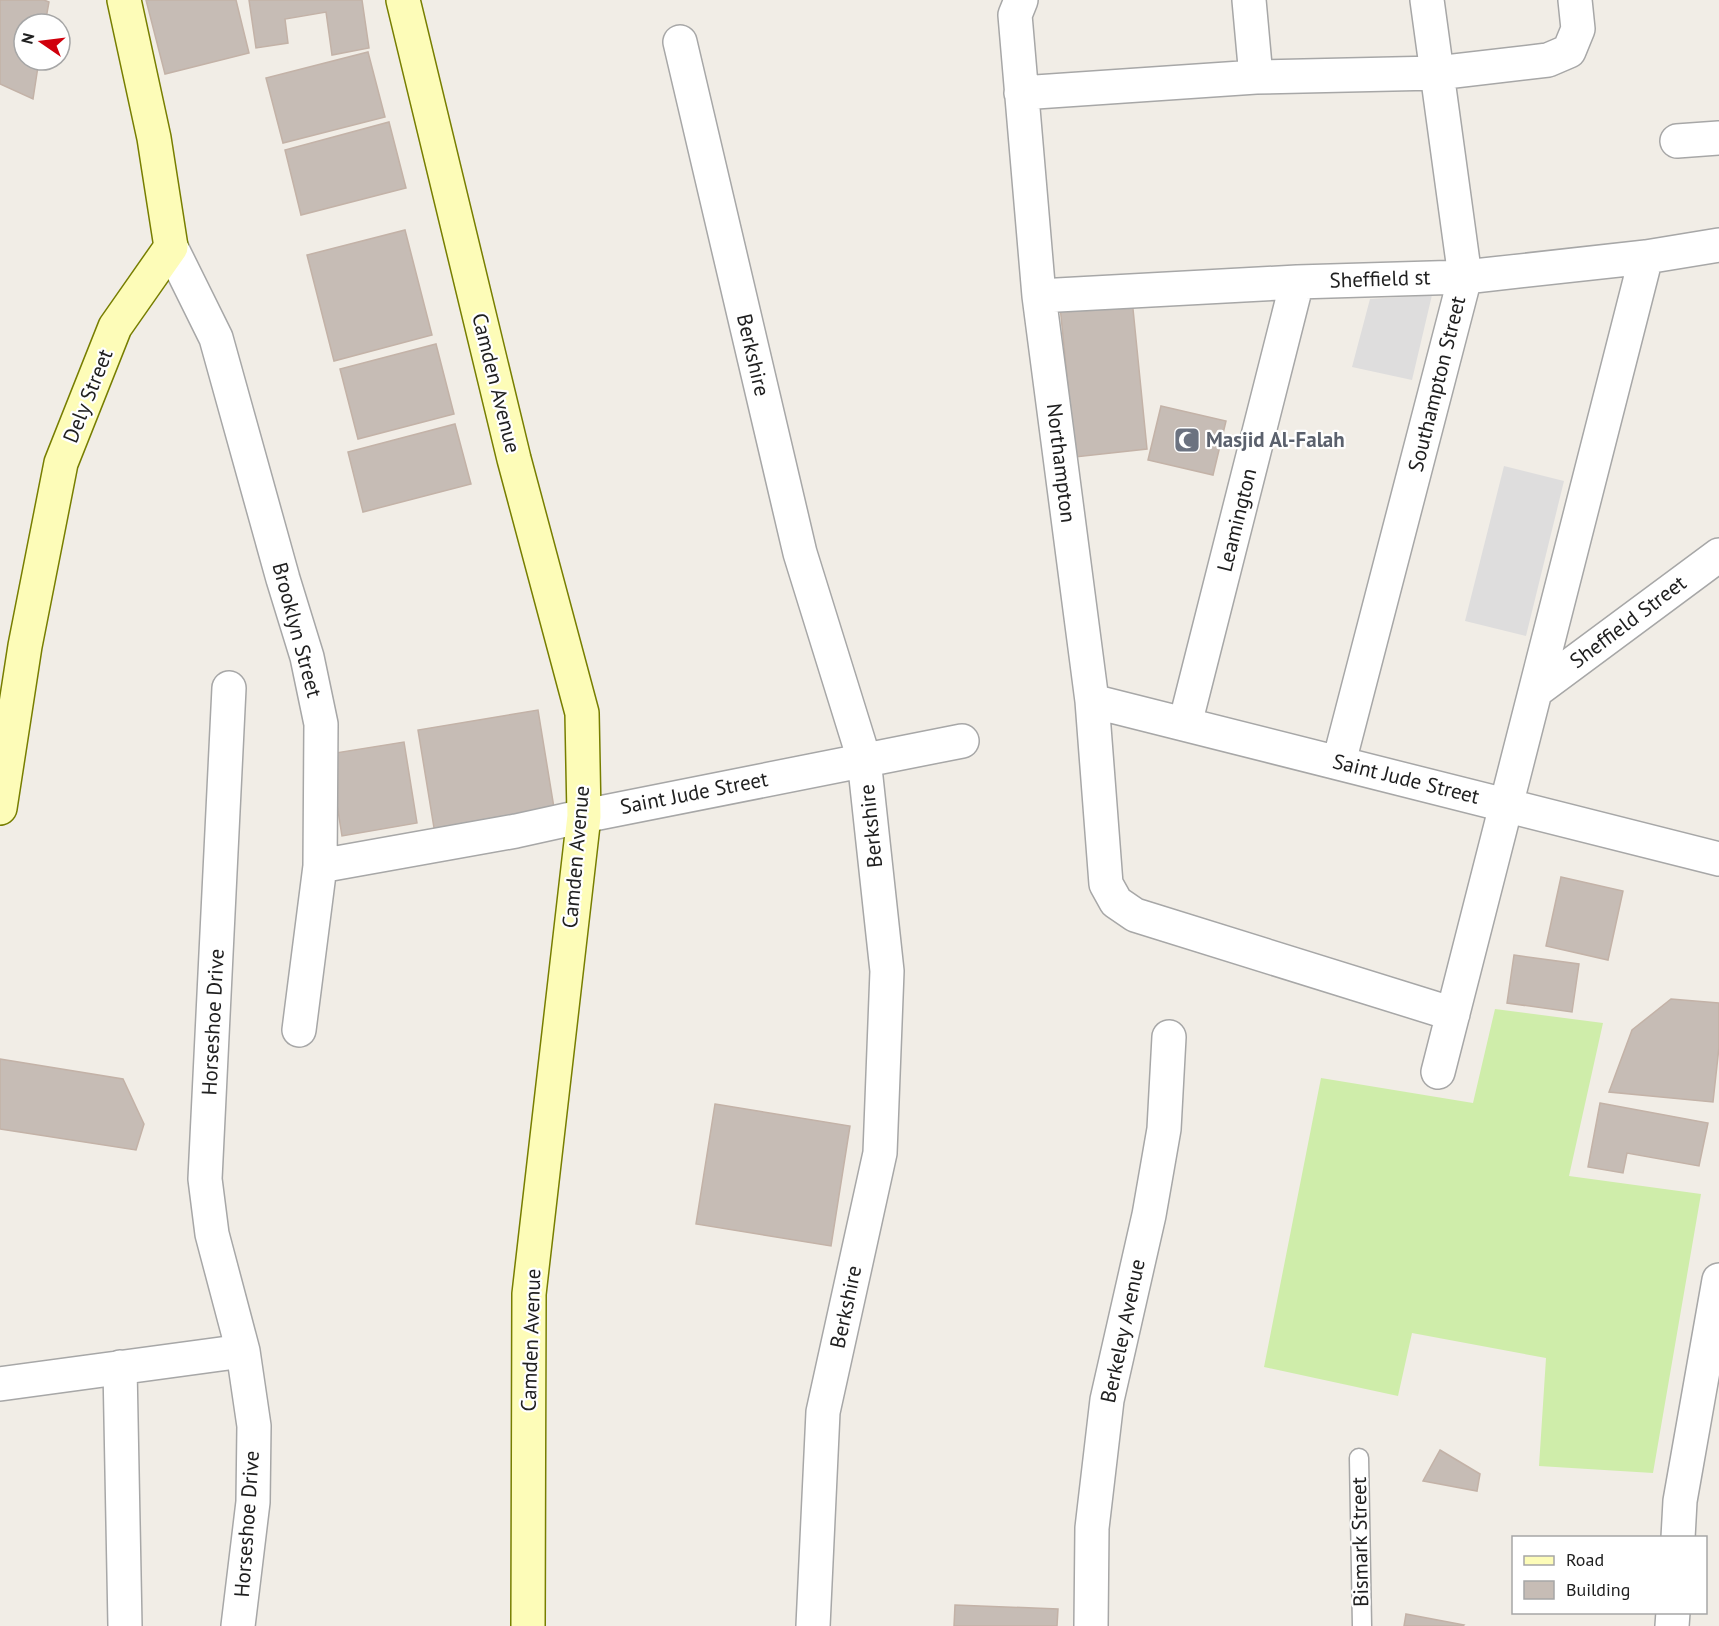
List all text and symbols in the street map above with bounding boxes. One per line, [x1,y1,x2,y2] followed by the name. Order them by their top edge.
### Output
[12,12,72,72] north arrow
[16,31,38,46] text: N
[1329,263,1431,294] street label: Sheffield st
[1402,293,1471,474] street label: Southampton Street
[466,310,527,456] street label: Camden Avenue
[731,311,776,399] street label: Berkshire
[57,345,119,447] street label: Dely Street
[1041,402,1082,524] street label: Northampton
[1172,425,1202,455] mosque icon: Masjid Al-Falah
[1206,426,1345,453] place label: Masjid Al-Falah
[1211,465,1262,574] street label: Leamington
[267,559,328,700] street label: Brooklyn Street
[1564,569,1691,674] street label: Sheffield Street
[1330,747,1482,810] street label: Saint Jude Street
[618,765,770,820] street label: Saint Jude Street
[853,783,888,869] street label: Berkshire
[556,785,595,929] street label: Camden Avenue
[195,948,230,1096] street label: Horseshoe Drive
[1094,1256,1151,1405] street label: Berkeley Avenue
[824,1263,867,1351] street label: Berkshire
[515,1268,546,1412] street label: Camden Avenue
[228,1450,265,1598] street label: Horseshoe Drive
[1345,1477,1374,1607] street label: Bismark Street
[1512,1536,1707,1614] legend
[1566,1548,1604,1571] text: Road
[1566,1578,1630,1601] text: Building

